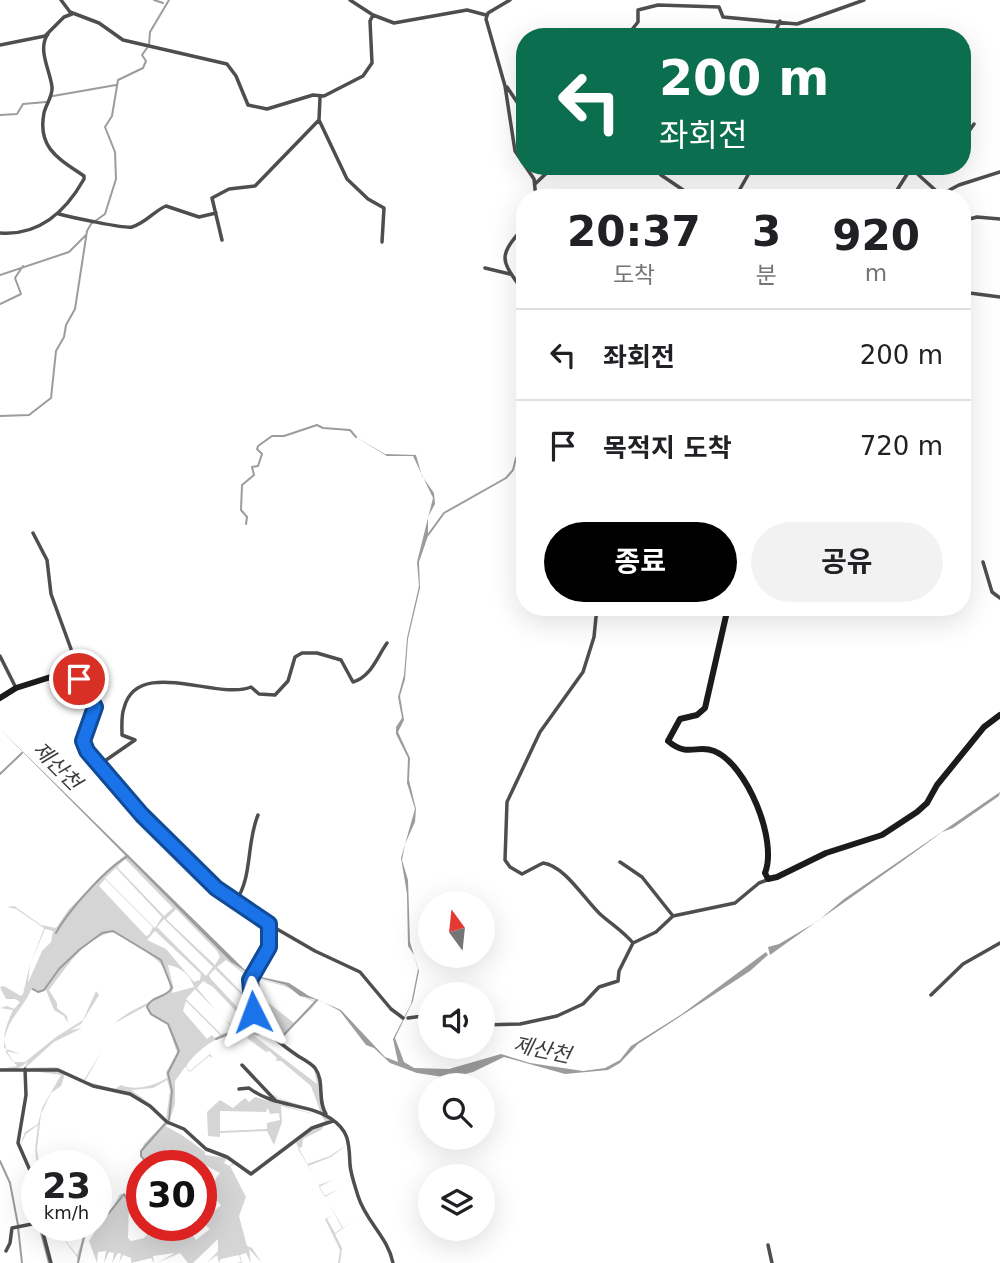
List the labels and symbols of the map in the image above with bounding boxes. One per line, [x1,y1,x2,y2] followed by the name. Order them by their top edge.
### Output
[49,649,109,709] pin
[28,737,88,797] water label: 제산천
[418,891,495,968] north arrow
[216,975,290,1049] position arrow
[511,1032,575,1068] water label: 제산천
[126,1150,217,1241] speed limit sign: 30

